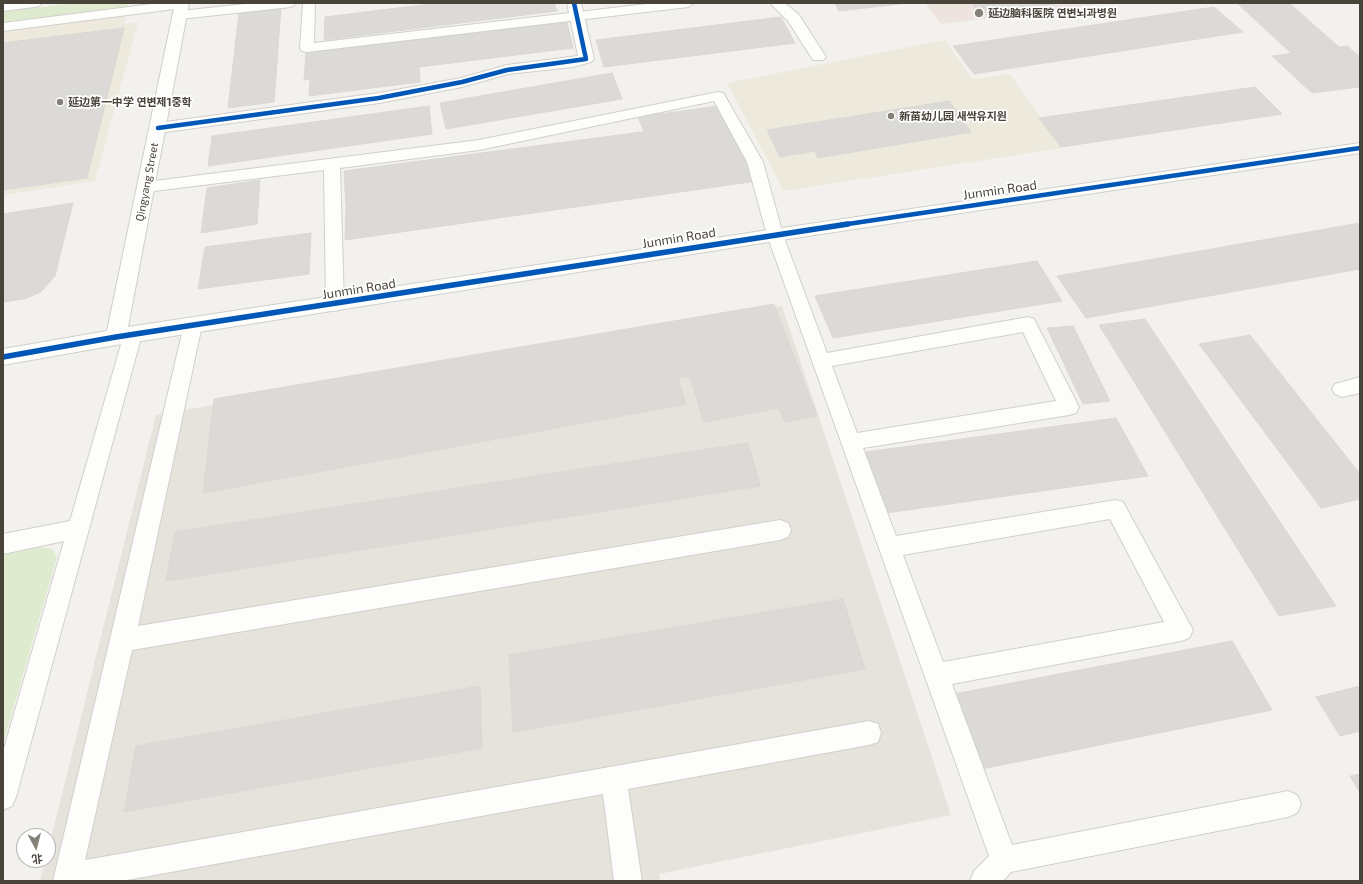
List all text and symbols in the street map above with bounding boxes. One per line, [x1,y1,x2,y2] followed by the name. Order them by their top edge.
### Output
[988,6,1117,20] place label: 延边脑科医院 연변뇌과병원
[973,7,985,19] marker: 延边脑科医院 연변뇌과병원
[68,95,192,109] place label: 延边第一中学 연변제1중학
[55,97,65,107] marker: 延边第一中学 연변제1중학
[899,109,1007,123] place label: 新苗幼儿园 새싹유지원
[886,111,896,121] marker: 新苗幼儿园 새싹유지원
[133,141,161,223] street label: Qingyang Street
[962,177,1038,203] street label: Junmin Road
[641,224,717,252] street label: Junmin Road
[321,275,397,303] street label: Junmin Road
[16,828,56,868] north arrow
[31,852,44,867] text: 北

